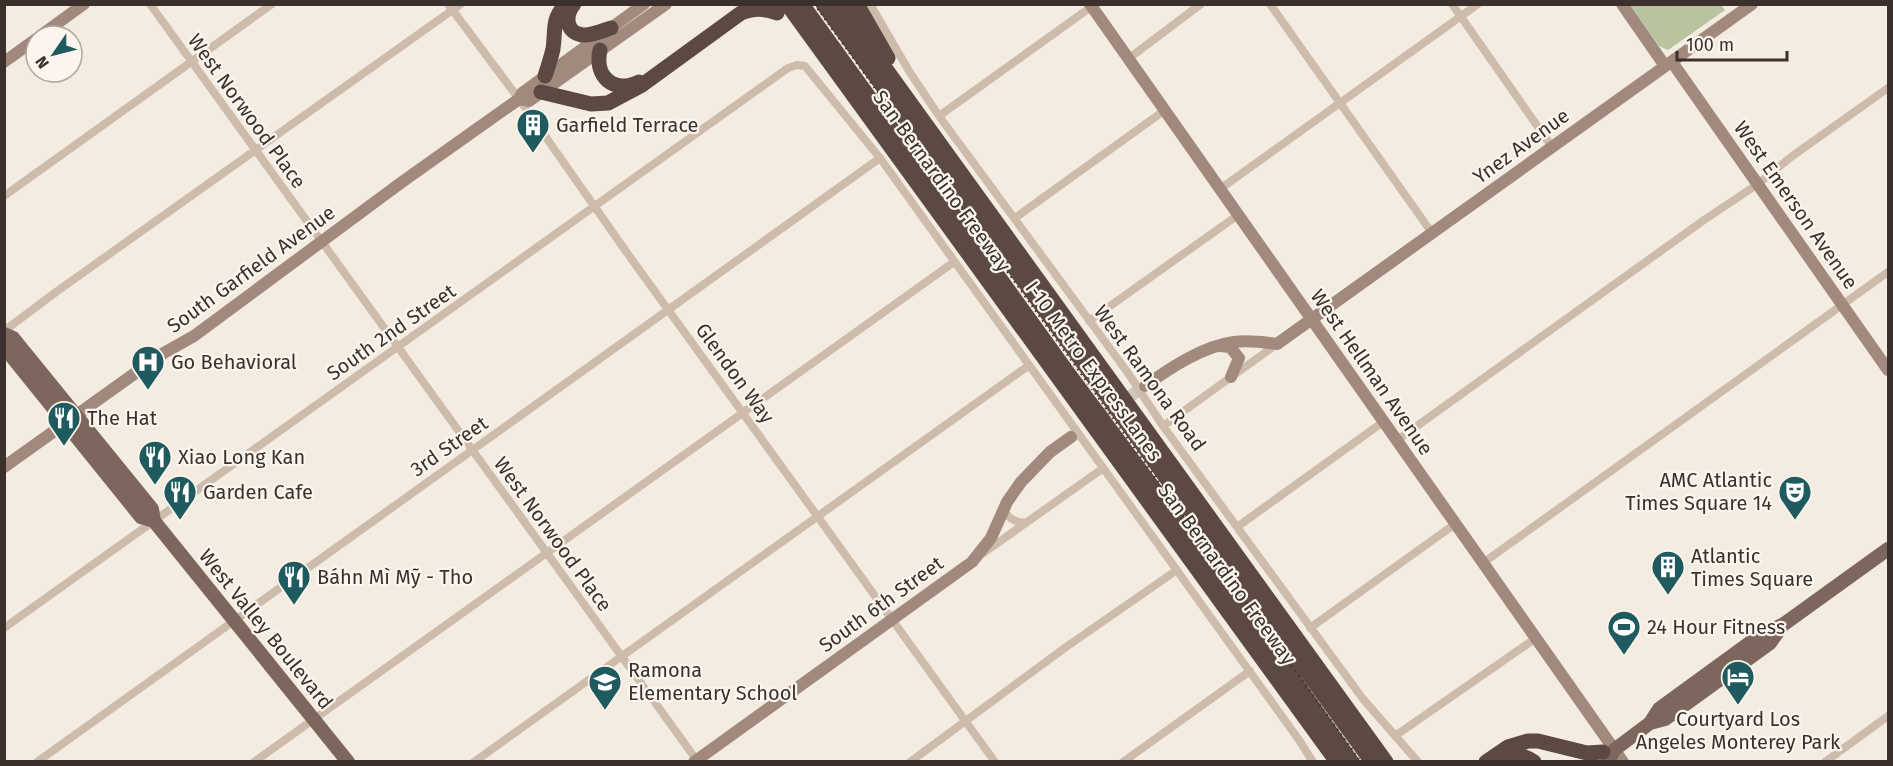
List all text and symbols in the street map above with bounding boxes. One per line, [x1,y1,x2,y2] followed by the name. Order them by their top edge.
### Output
[24,24,84,84] north arrow
[1677,24,1786,62] scale bar
[183,29,311,193] street label: West Norwood Place
[1686,34,1734,56] text: 100 m
[31,53,53,72] text: N
[868,86,1016,276] street label: San Bernardino Freeway
[1468,103,1574,189] street label: Ynez Avenue
[515,107,551,154] building icon: Garfield Terrace
[556,113,698,137] place label: Garfield Terrace
[1729,116,1863,294] street label: West Emerson Avenue
[162,200,340,338] street label: South Garfield Avenue
[1021,276,1167,466] street label: I-10 Metro ExpressLanes
[322,278,461,385] street label: South 2nd Street
[1306,285,1438,459] street label: West Hellman Avenue
[1089,300,1211,456] street label: West Ramona Road
[691,318,779,428] street label: Glendon Way
[130,344,166,391] hospital icon: Go Behavioral
[171,350,297,374] place label: Go Behavioral
[46,400,82,447] restaurant icon: The Hat
[87,406,158,430] place label: The Hat
[406,410,493,481] street label: 3rd Street
[137,439,173,486] restaurant icon: Xiao Long Kan
[178,445,305,469] place label: Xiao Long Kan
[489,452,617,616] street label: West Norwood Place
[1625,468,1772,515] place label: AMC Atlantic Times Square 14
[162,474,198,521] restaurant icon: Garden Cafe
[1777,474,1813,521] theatre icon: AMC Atlantic Times Square 14
[1153,479,1301,669] street label: San Bernardino Freeway
[203,480,313,504] place label: Garden Cafe
[194,544,338,714] street label: West Valley Boulevard
[1691,544,1813,591] place label: Atlantic Times Square
[1650,549,1686,596] building icon: Atlantic Times Square
[814,550,948,657] street label: South 6th Street
[276,559,312,606] restaurant icon: Báhn Mì Mỹ - Tho
[317,565,473,589] place label: Báhn Mì Mỹ - Tho
[1606,609,1642,656] sports icon: 24 Hour Fitness
[1647,615,1785,639] place label: 24 Hour Fitness
[628,658,797,705] place label: Ramona Elementary School
[1720,659,1756,706] hotel icon: Courtyard Los Angeles Monterey Park
[587,664,623,711] school or university icon: Ramona Elementary School
[1636,707,1841,754] place label: Courtyard Los Angeles Monterey Park

